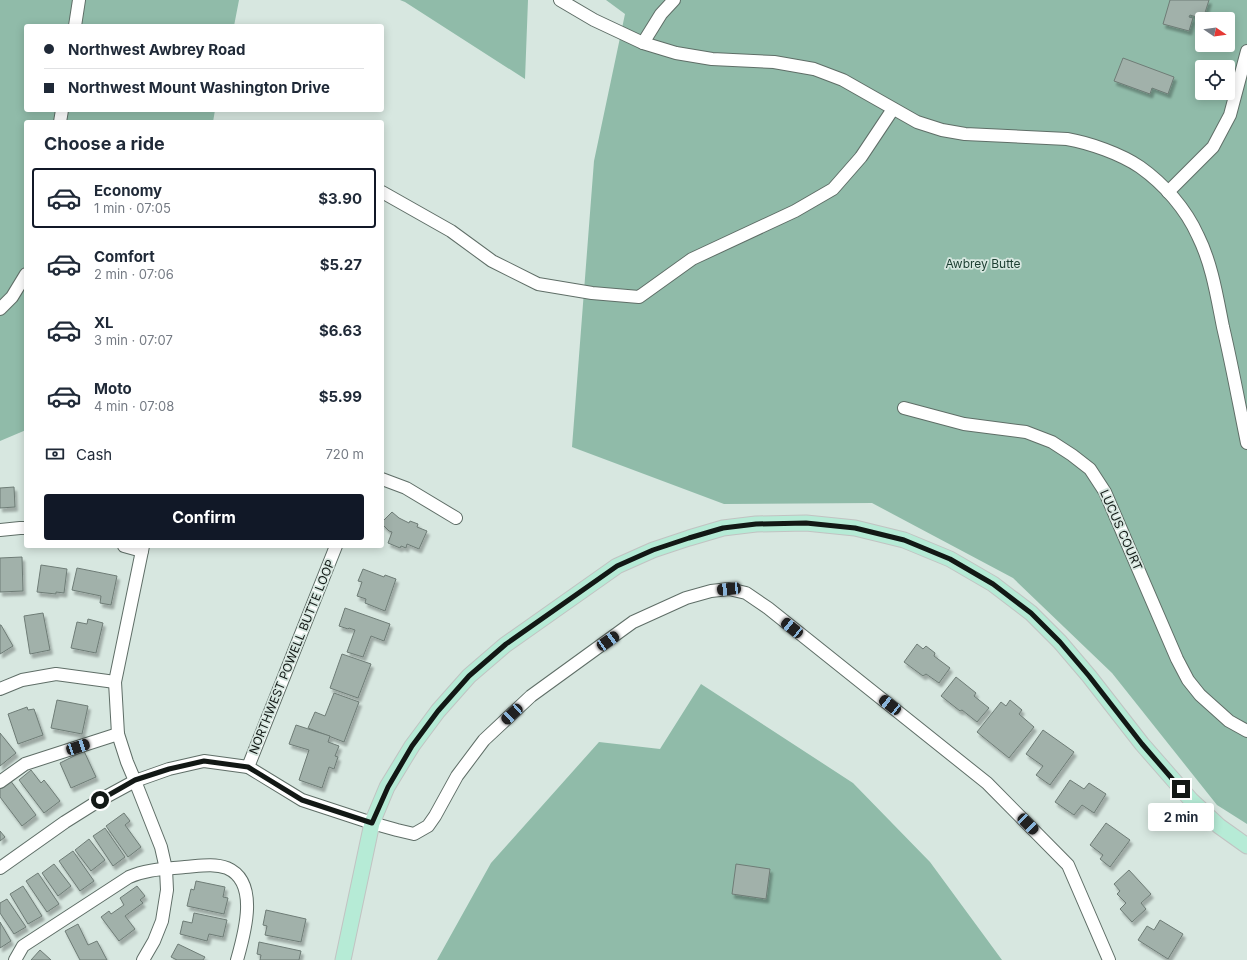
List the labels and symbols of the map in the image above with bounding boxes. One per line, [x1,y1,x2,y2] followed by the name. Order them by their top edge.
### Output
[1195,12,1235,52] north arrow
[945,256,1021,271] park label: Awbrey Butte
[1097,487,1146,573] street label: LUCUS COURT
[246,557,338,756] street label: NORTHWEST POWELL BUTTE LOOP
[716,582,742,596] car
[779,616,805,640] car
[595,629,621,653] car
[877,693,903,717] car
[499,701,525,727] car
[65,738,91,756] car
[1172,780,1190,798] route end
[91,791,109,809] route start
[1148,803,1214,831] callout: 2 min
[1015,811,1041,837] car

